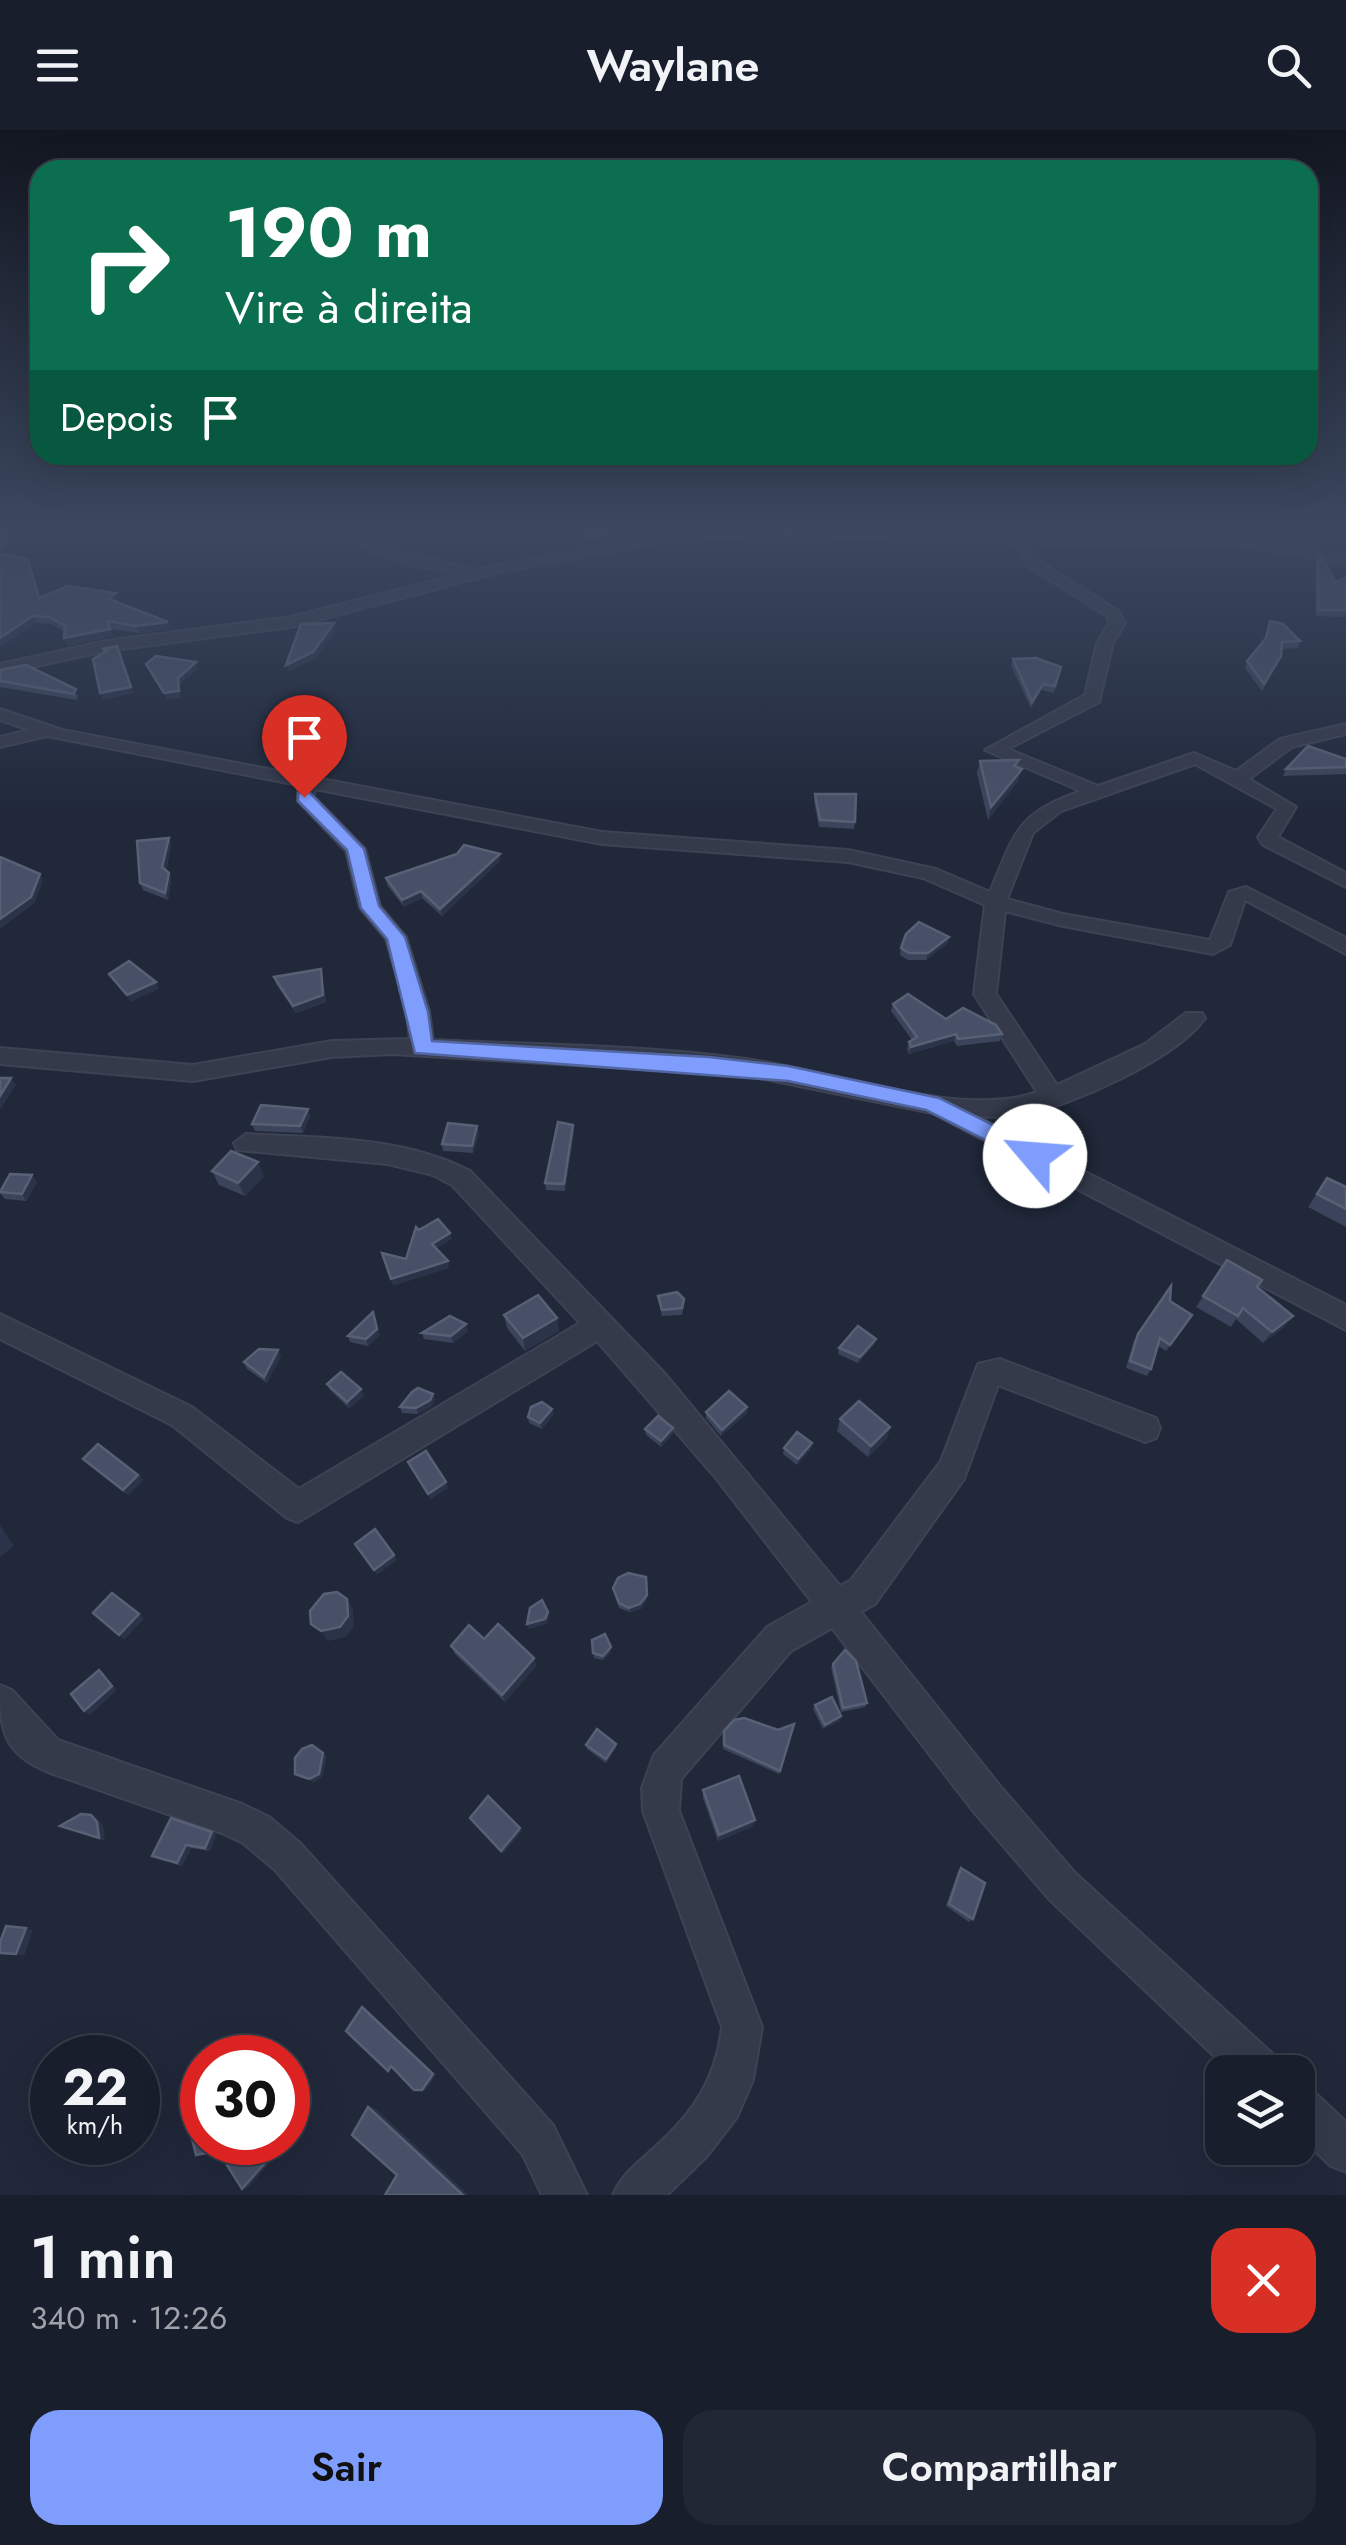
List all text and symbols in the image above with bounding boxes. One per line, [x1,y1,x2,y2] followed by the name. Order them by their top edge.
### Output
[586,33,760,98] text: Waylane
[30,38,85,93] icon: menu
[1261,38,1316,93] icon: search
[225,182,432,283] text: 190 m
[60,200,190,330] icon: right
[225,275,473,340] text: Vire à direita
[60,390,173,445] text: Depois
[193,390,248,445] icon: arrive
[262,695,347,798] pin
[277,710,332,765] icon: arrive
[983,1104,1087,1208] position arrow
[180,2035,310,2165] speed limit sign: 30
[62,2051,128,2124] text: 22
[1205,2055,1315,2165] map controls
[1205,2055,1315,2165] button: layers
[67,2107,123,2143] text: km/h
[30,2214,176,2301] text: 1 min
[1211,2228,1316,2333] button: close
[30,2295,228,2341] text: 340 m · 12:26
[30,2410,663,2525] button: Sair
[683,2410,1316,2525] button: Compartilhar

